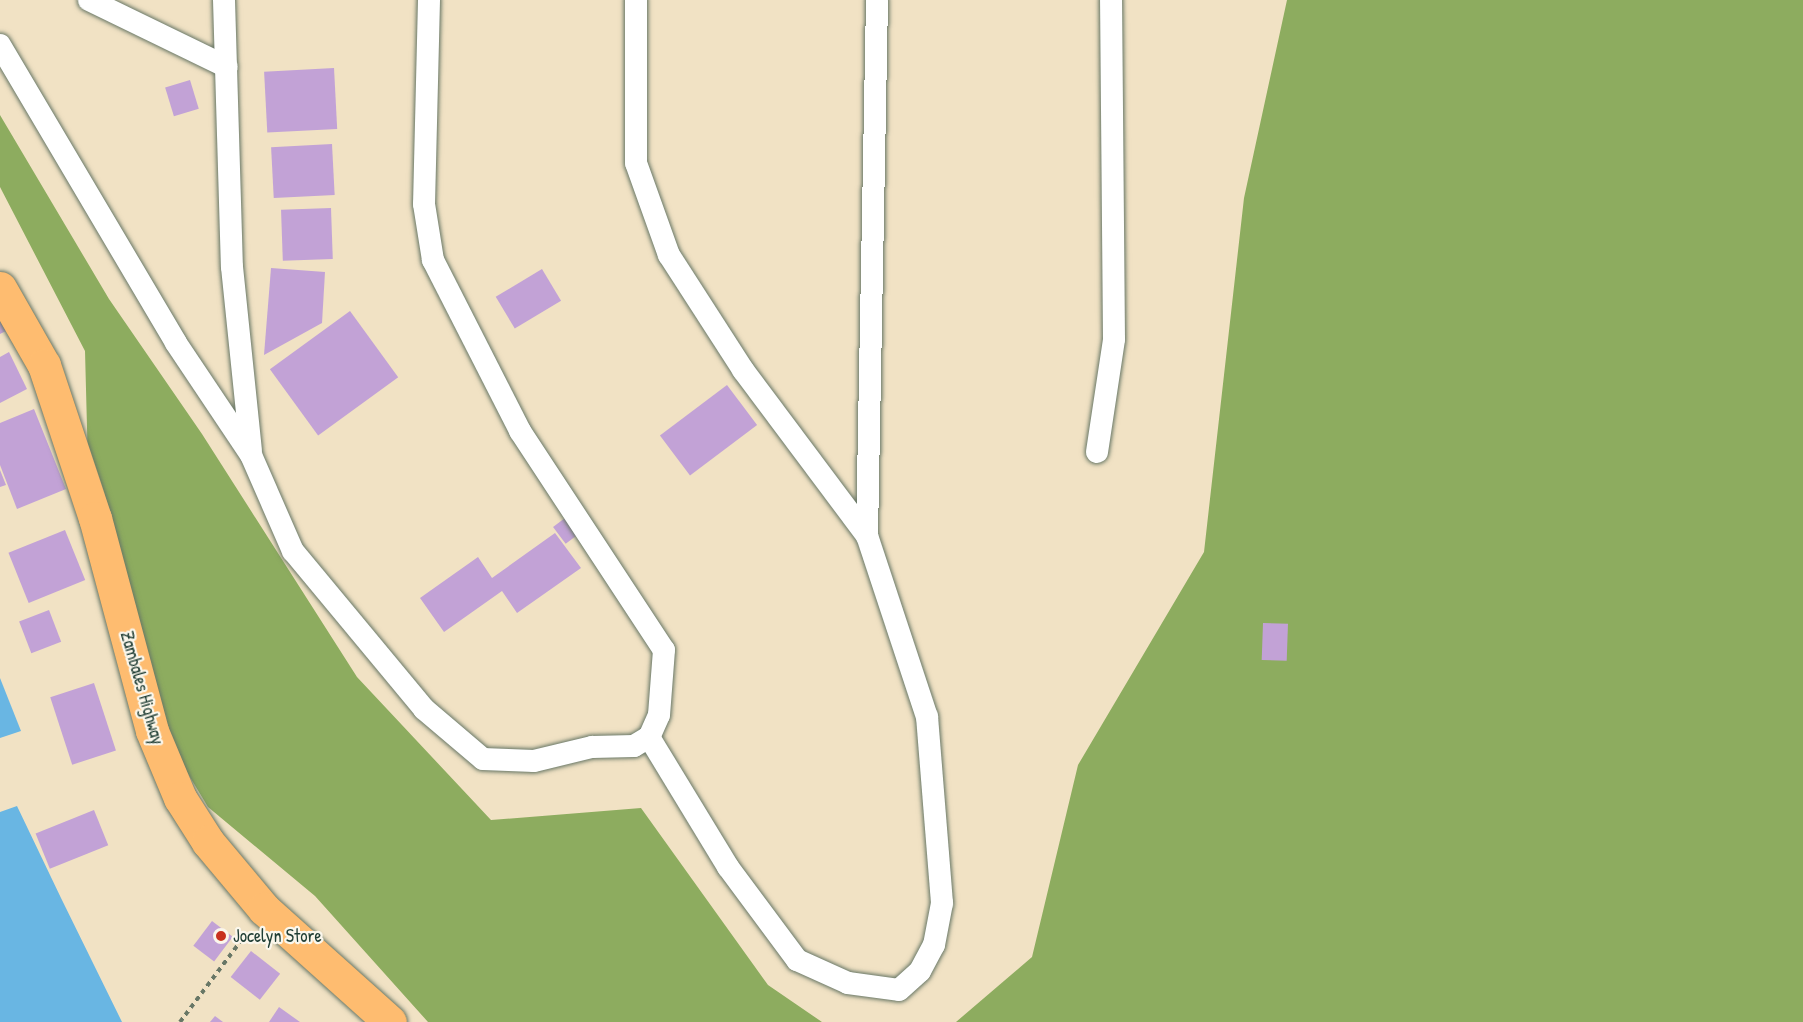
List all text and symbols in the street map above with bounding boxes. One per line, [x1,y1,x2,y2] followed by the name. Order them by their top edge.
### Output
[116,629,168,747] street label: Zambales Highway
[233,925,322,947] place label: Jocelyn Store
[214,929,228,943] marker: Jocelyn Store

